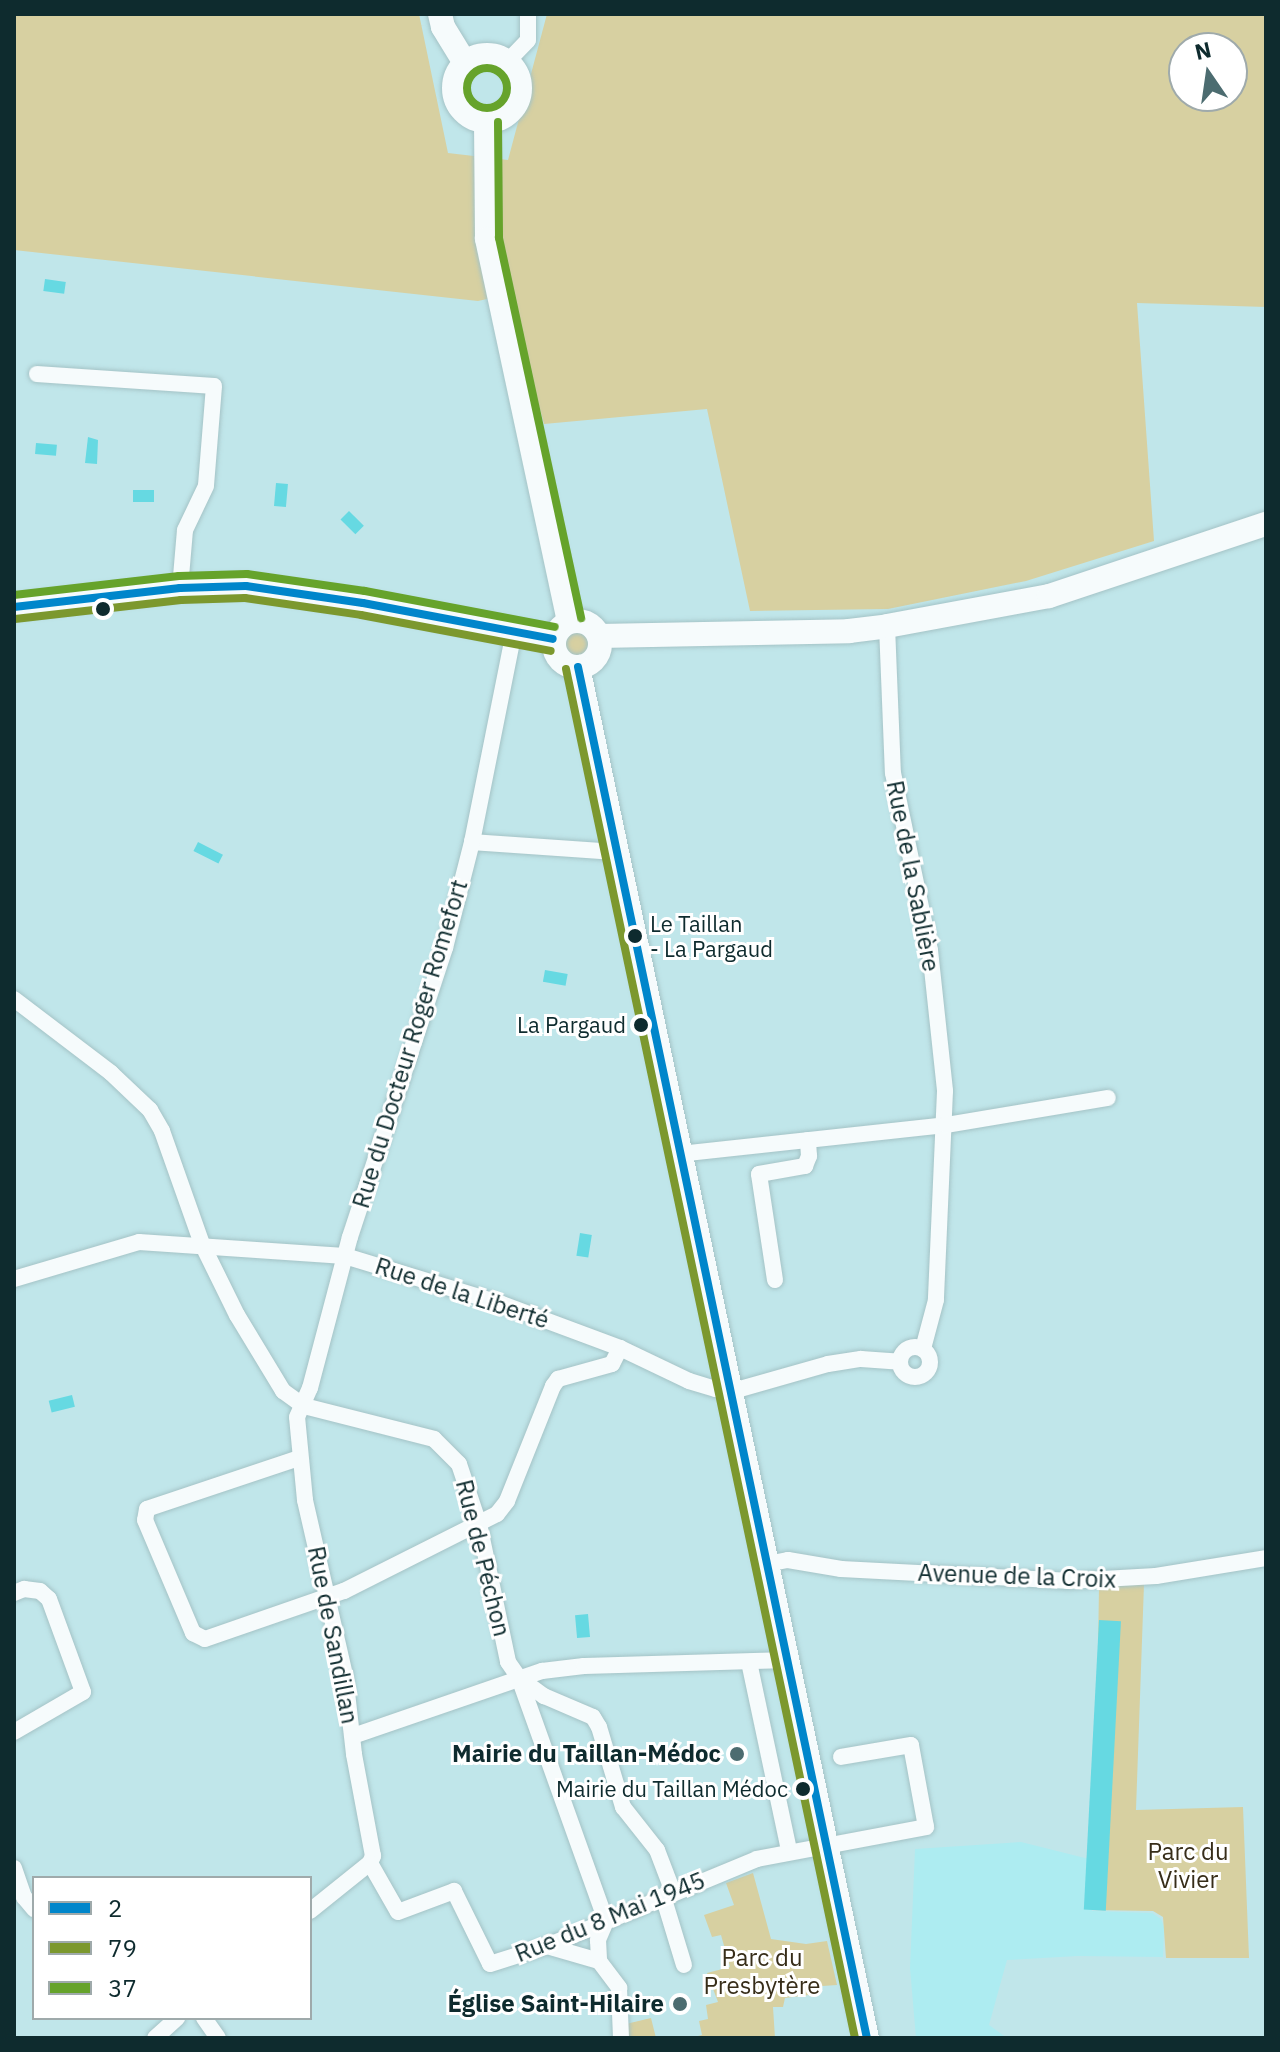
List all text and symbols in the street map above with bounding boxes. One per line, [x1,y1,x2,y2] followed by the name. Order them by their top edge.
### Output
[1168,32,1248,112] north arrow
[1192,34,1214,66] text: N
[95,601,111,617] unlabelled marker
[880,778,946,974] street label: Rue de la Sablière
[346,876,474,1212] street label: Rue du Docteur Roger Romefort
[650,910,773,962] place label: Le Taillan - La Pargaud
[627,928,643,944] marker: Le Taillan - La Pargaud
[517,1012,626,1038] place label: La Pargaud
[633,1017,649,1033] marker: La Pargaud
[371,1251,553,1335] street label: Rue de la Liberté
[450,1477,516,1639] street label: Rue de Péchon
[302,1544,364,1726] street label: Rue de Sandillan
[917,1558,1117,1594] street label: Avenue de la Croix
[452,1740,721,1768] place label: Mairie du Taillan-Médoc
[728,1745,746,1763] marker: Mairie du Taillan-Médoc
[556,1776,788,1802] place label: Mairie du Taillan Médoc
[795,1781,811,1797] marker: Mairie du Taillan Médoc
[1147,1838,1229,1894] park label: Parc du Vivier
[511,1866,709,1968] street label: Rue du 8 Mai 1945
[32,1876,312,2020] legend
[108,1892,122,1924] text: 2
[108,1932,137,1964] text: 79
[704,1944,820,2000] park label: Parc du Presbytère
[108,1972,137,2004] text: 37
[447,1990,664,2018] place label: Église Saint-Hilaire
[671,1995,689,2013] marker: Église Saint-Hilaire

